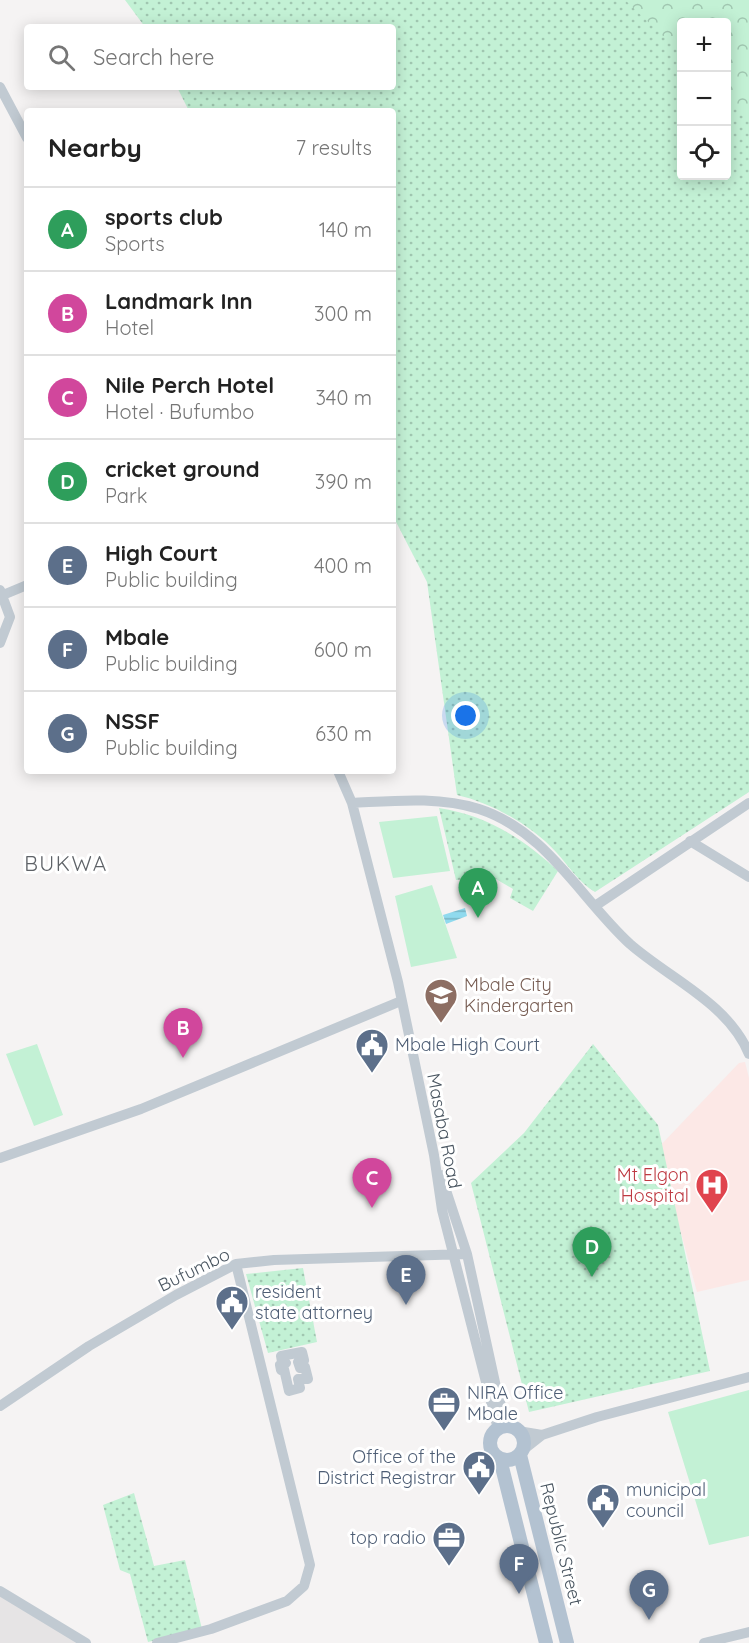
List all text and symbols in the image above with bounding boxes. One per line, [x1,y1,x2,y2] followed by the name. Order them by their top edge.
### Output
[677,18,731,180] map controls
[677,18,731,72] button: +
[24,24,396,90] search box
[45,41,78,74] icon: search
[93,43,214,71] text: Search here
[677,72,731,126] button: −
[677,126,731,180] button: locate
[48,131,142,164] text: Nearby
[296,135,372,160] text: 7 results
[105,203,223,231] text: sports club
[61,217,74,242] text: A
[319,217,372,242] text: 140 m
[105,231,165,256] text: Sports
[105,287,253,315] text: Landmark Inn
[61,301,74,326] text: B
[314,301,372,326] text: 300 m
[105,315,154,340] text: Hotel
[105,371,274,399] text: Nile Perch Hotel
[61,385,74,410] text: C
[315,385,372,410] text: 340 m
[105,399,254,424] text: Hotel · Bufumbo
[105,455,259,483] text: cricket ground
[60,469,75,494] text: D
[315,469,372,494] text: 390 m
[105,483,147,508] text: Park
[105,539,218,567] text: High Court
[62,553,73,578] text: E
[314,553,372,578] text: 400 m
[105,567,238,592] text: Public building
[105,623,169,651] text: Mbale
[62,637,73,662] text: F
[314,637,372,662] text: 600 m
[105,651,238,676] text: Public building
[451,701,480,730] your location
[105,707,160,735] text: NSSF
[61,721,74,746] text: G
[315,721,372,746] text: 630 m
[105,735,238,760] text: Public building
[24,850,108,876] district label: BUKWA
[458,868,498,918] pin: A
[464,973,574,1017] place label: Mbale City Kindergarten
[423,977,459,1024] school or university icon: Mbale City Kindergarten
[164,1008,202,1058] pin: B
[354,1027,390,1074] public building icon: Mbale High Court
[395,1033,540,1056] place label: Mbale High Court
[422,1071,467,1190] street label: Masaba Road
[352,1158,392,1208] pin: C
[617,1163,689,1207] place label: Mt Elgon Hospital
[694,1167,730,1214] hospital icon: Mt Elgon Hospital
[572,1228,612,1277] pin: D
[154,1242,233,1297] street label: Bufumbo
[386,1256,426,1305] pin: E
[255,1280,373,1324] place label: resident state attorney
[214,1284,250,1331] public building icon: resident state attorney
[467,1381,563,1425] place label: NIRA Office Mbale
[426,1385,462,1432] office icon: NIRA Office Mbale
[317,1445,456,1489] place label: Office of the District Registrar
[461,1449,497,1496] public building icon: Office of the District Registrar
[626,1478,706,1522] place label: municipal council
[535,1480,588,1608] street label: Republic Street
[585,1482,621,1529] public building icon: municipal council
[431,1520,467,1567] office icon: top radio
[350,1526,426,1549] place label: top radio
[500,1544,538,1594] pin: F
[630,1570,668,1620] pin: G

